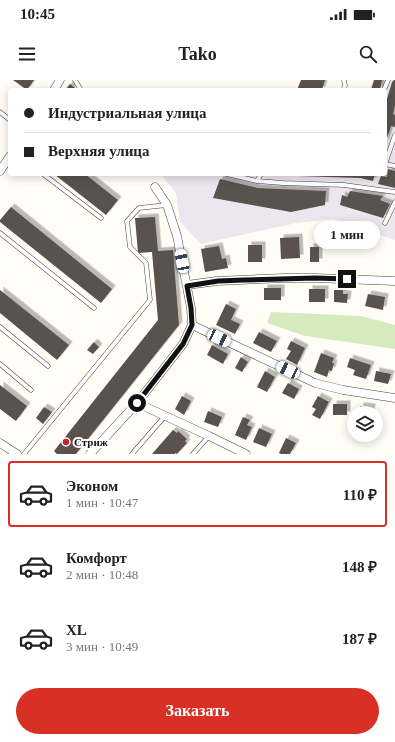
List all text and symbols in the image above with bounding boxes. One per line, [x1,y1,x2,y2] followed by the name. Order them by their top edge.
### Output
[20,6,55,22] text: 10:45
[16,43,38,65] icon: menu
[357,43,379,65] icon: search
[178,44,217,64] text: Tako
[48,105,206,121] text: Индустриальная улица
[48,143,149,159] text: Верхняя улица
[314,221,380,249] callout: 1 мин
[330,227,364,242] text: 1 мин
[174,248,190,274] car
[338,270,356,288] route end
[206,327,232,349] car
[275,359,301,381] car
[128,394,146,412] route start
[347,406,383,442] map controls
[347,406,383,442] button: layers
[74,436,108,448] place label: Стриж
[61,437,71,447] marker: Стриж
[18,476,54,512] icon: car
[66,478,118,494] text: Эконом
[343,487,377,503] text: 110 ₽
[66,495,138,510] text: 1 мин · 10:47
[18,548,54,584] icon: car
[66,550,127,566] text: Комфорт
[342,559,377,575] text: 148 ₽
[66,567,138,582] text: 2 мин · 10:48
[18,620,54,656] icon: car
[66,622,87,638] text: XL
[342,631,377,647] text: 187 ₽
[66,639,138,654] text: 3 мин · 10:49
[16,688,379,734] button: Заказать

